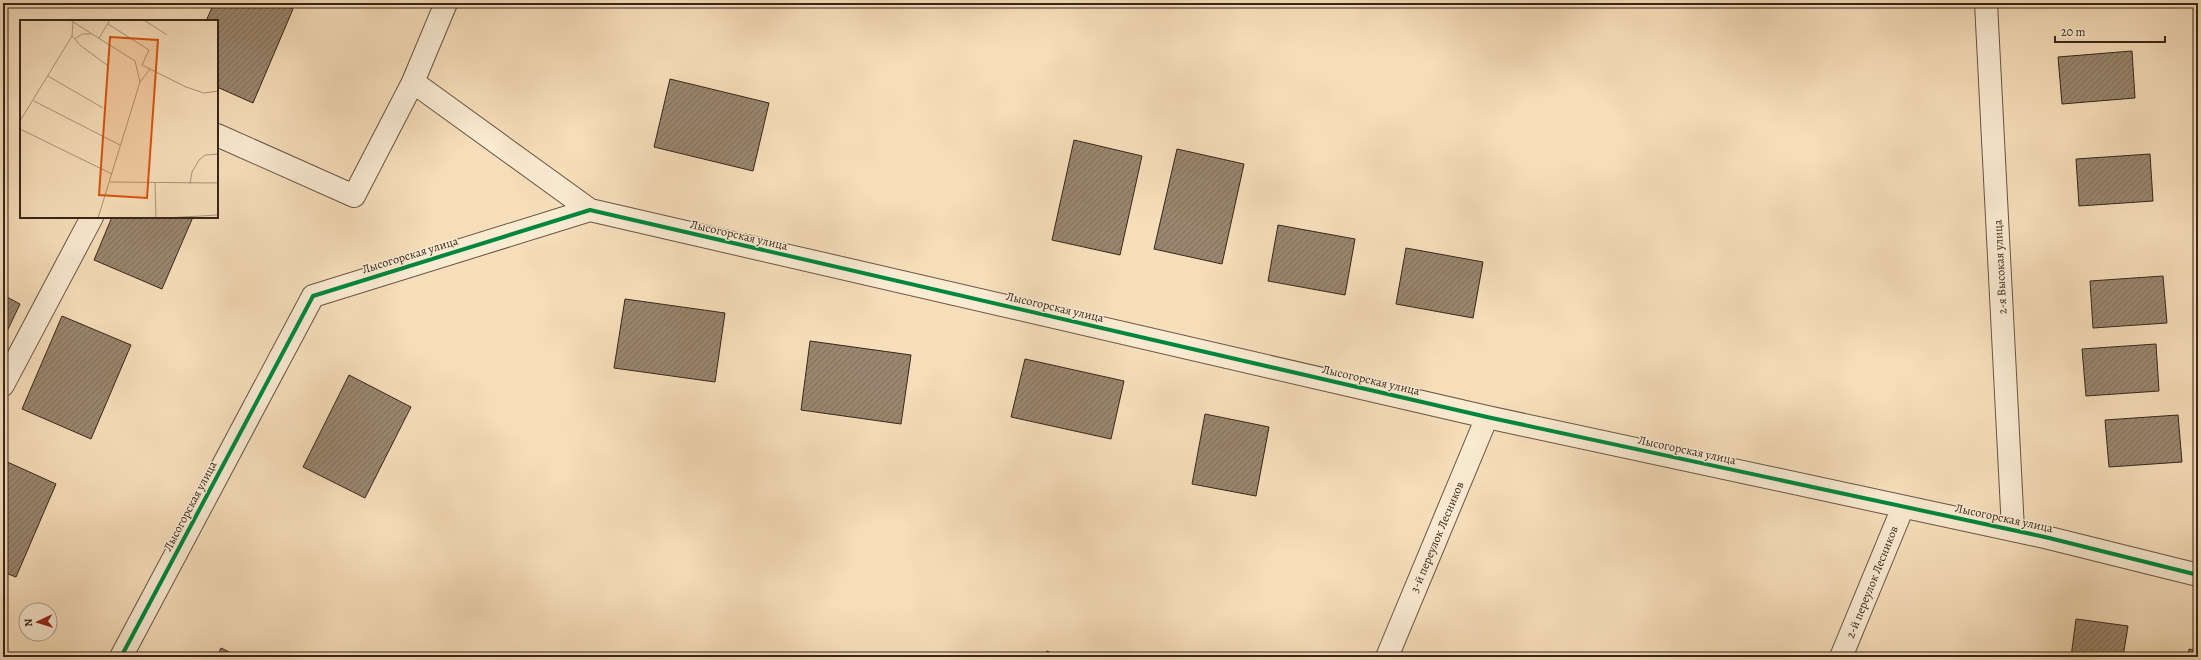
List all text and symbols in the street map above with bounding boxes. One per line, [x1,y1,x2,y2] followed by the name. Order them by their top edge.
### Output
[2055,18,2165,44] scale bar
[20,20,218,218] inset map
[2061,24,2085,40] text: 20 m
[689,216,790,254] street label: Лысогорская улица
[1990,219,2010,315] street label: 2-я Высокая улица
[360,233,460,277] street label: Лысогорская улица
[1005,288,1106,326] street label: Лысогорская улица
[1321,361,1422,399] street label: Лысогорская улица
[1637,432,1738,468] street label: Лысогорская улица
[160,458,221,554] street label: Лысогорская улица
[1406,479,1468,595] street label: 3-й переулок Лесников
[1954,500,2055,536] street label: Лысогорская улица
[1842,523,1902,641] street label: 2-й переулок Лесников
[18,602,58,642] north arrow
[21,618,36,627] text: N

